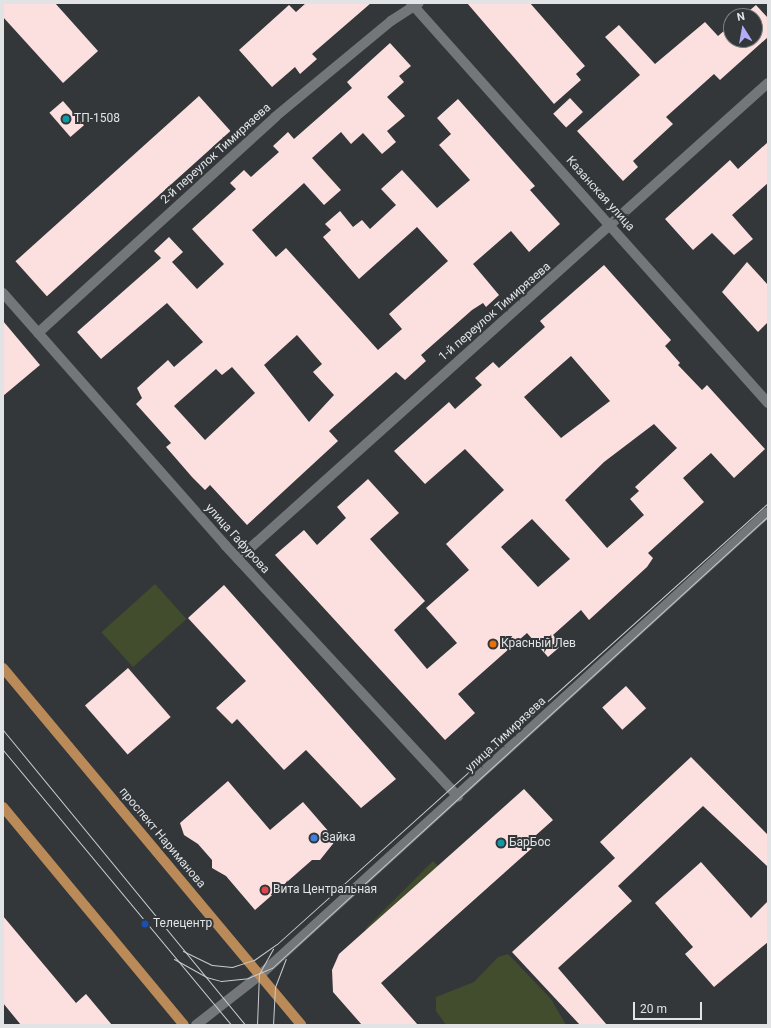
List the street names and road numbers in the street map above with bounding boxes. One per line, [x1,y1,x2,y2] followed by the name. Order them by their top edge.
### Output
[158,101,274,207] street label: 2-й переулок Тимирязева
[563,154,637,234] street label: Казанская улица
[436,260,554,364] street label: 1-й переулок Тимирязева
[202,501,272,577] street label: улица Гафурова
[463,694,549,776] street label: улица Тимирязева
[116,785,208,891] street label: проспект Нариманова

